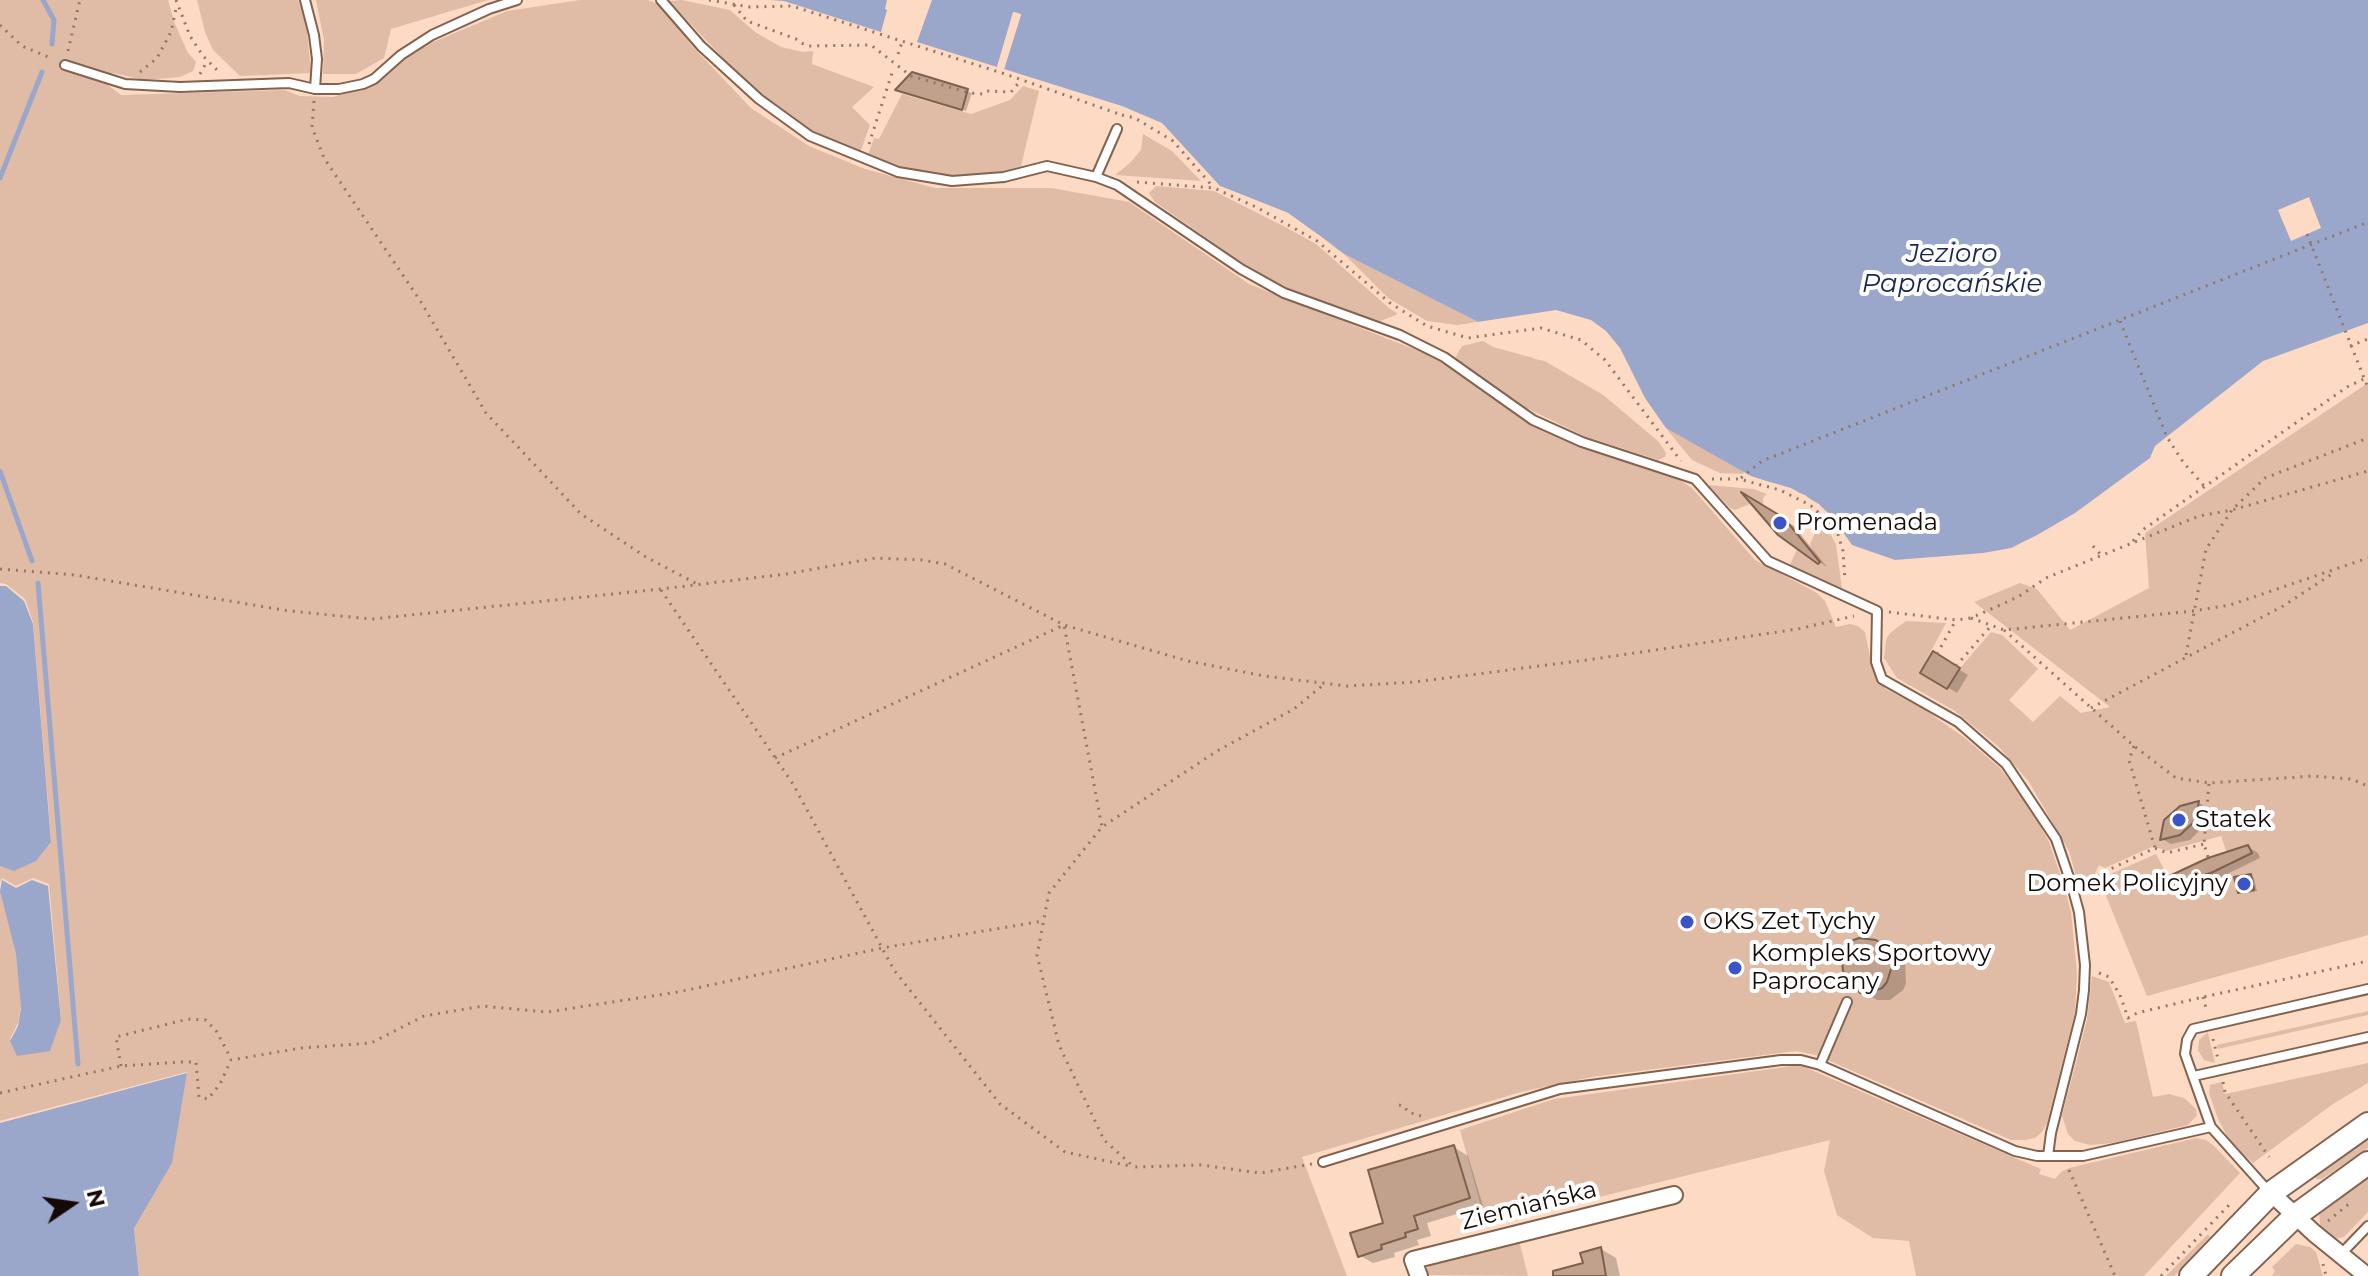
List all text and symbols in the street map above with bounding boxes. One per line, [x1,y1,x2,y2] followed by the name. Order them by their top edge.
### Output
[1862,238,2042,300] water label: Jezioro Paprocańskie
[1796,509,1938,537] place label: Promenada
[1771,514,1789,532] marker: Promenada
[2195,806,2271,834] place label: Statek
[2170,811,2188,829] marker: Statek
[2026,870,2228,898] place label: Domek Policyjny
[2235,875,2253,893] marker: Domek Policyjny
[1703,908,1875,936] place label: OKS Zet Tychy
[1678,913,1696,931] marker: OKS Zet Tychy
[1751,940,1991,996] place label: Kompleks Sportowy Paprocany
[1726,959,1744,977] marker: Kompleks Sportowy Paprocany
[32,1164,112,1244] north arrow
[1458,1175,1600,1237] street label: Ziemiańska
[81,1187,111,1210] text: N

